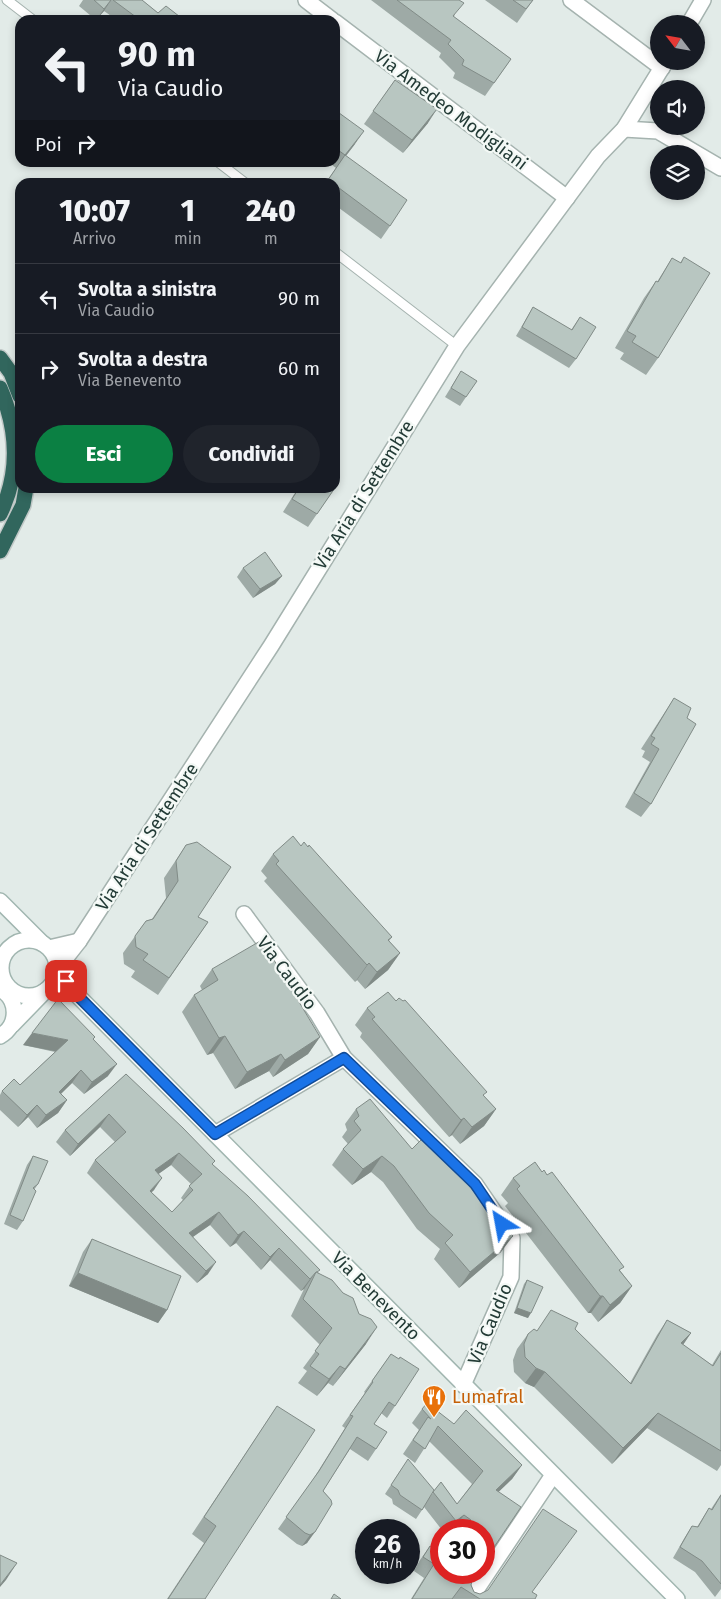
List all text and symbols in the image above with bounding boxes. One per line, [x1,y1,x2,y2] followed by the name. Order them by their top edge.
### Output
[650,15,705,70] north arrow
[650,15,705,200] map controls
[118,33,196,75] text: 90 m
[35,35,100,100] icon: left
[370,45,532,175] street label: Via Amedeo Modigliani
[118,75,223,102] text: Via Caudio
[650,80,705,135] button: sound
[72,130,100,158] icon: right
[35,133,62,156] text: Poi
[650,145,705,200] button: layers
[59,193,130,229] text: 10:07
[181,193,195,229] text: 1
[246,193,296,229] text: 240
[73,229,116,248] text: Arrivo
[174,229,202,248] text: min
[264,229,278,248] text: m
[78,278,217,301] text: Svolta a sinistra
[35,285,63,313] icon: left
[278,287,320,310] text: 90 m
[78,301,155,320] text: Via Caudio
[78,348,208,371] text: Svolta a destra
[35,355,63,383] icon: right
[278,357,320,380] text: 60 m
[78,371,182,390] text: Via Benevento
[309,416,419,574] street label: Via Aria di Settembre
[35,425,173,483] button: Esci
[183,425,320,483] button: Condividi
[91,759,203,915] street label: Via Aria di Settembre
[252,932,322,1014] street label: Via Caudio
[45,960,87,1002] pin
[52,967,80,995] icon: arrive
[475,1197,527,1249] position arrow
[327,1247,425,1345] street label: Via Benevento
[463,1280,517,1368] street label: Via Caudio
[421,1384,447,1418] restaurant icon: Lumafral
[452,1386,524,1408] place label: Lumafral
[430,1519,495,1584] speed limit sign: 30
[374,1530,401,1560] text: 26
[373,1557,402,1571] text: km/h

